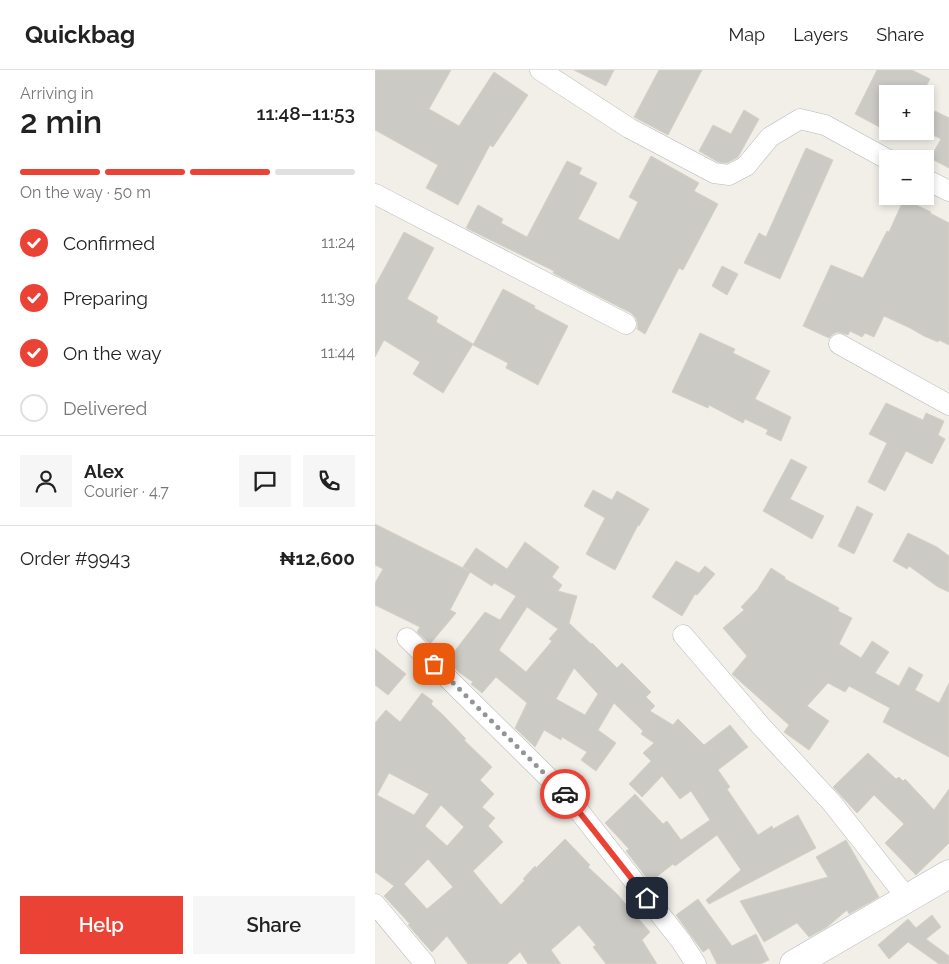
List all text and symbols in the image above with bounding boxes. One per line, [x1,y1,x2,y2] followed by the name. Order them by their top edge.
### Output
[25,20,135,49] text: Quickbag
[729,24,765,45] text: Map
[793,24,848,45] text: Layers
[876,24,924,45] text: Share
[20,84,94,103] text: Arriving in
[879,85,934,205] map controls
[879,85,934,140] button: +
[256,102,355,124] text: 11:48–11:53
[20,103,102,140] text: 2 min
[879,150,934,205] button: −
[20,183,151,202] text: On the way · 50 m
[20,229,48,257] icon: check
[63,232,155,254] text: Confirmed
[321,233,355,252] text: 11:24
[20,284,48,312] icon: check
[63,287,148,309] text: Preparing
[320,288,355,307] text: 11:39
[20,339,48,367] icon: check
[63,342,162,364] text: On the way
[321,343,355,362] text: 11:44
[63,397,147,419] text: Delivered
[20,455,72,507] button: person
[239,455,291,507] button: chat
[303,455,355,507] button: phone
[84,460,124,482] text: Alex
[84,482,169,501] text: Courier · 4.7
[20,547,130,569] text: Order #9943
[279,547,355,569] text: ₦12,600
[413,643,455,685] pin
[420,650,448,678] icon: bag
[540,769,590,819] courier
[551,780,579,808] icon: car
[626,877,668,919] pin
[633,884,661,912] icon: home
[20,896,183,954] button: Help
[193,896,355,954] button: Share

